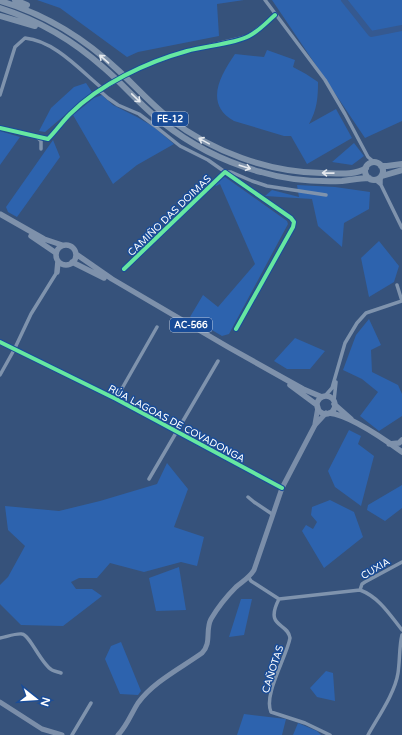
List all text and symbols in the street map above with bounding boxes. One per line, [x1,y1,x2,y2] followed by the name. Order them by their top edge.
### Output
[99,54,109,63] one-way arrow
[131,94,141,103] one-way arrow
[152,112,188,126] road number: FE-12
[198,137,210,144] one-way arrow
[238,164,251,171] one-way arrow
[322,169,335,177] one-way arrow
[126,173,214,259] street label: CAMIÑO DAS DOIMAS
[170,318,212,332] road number: AC-566
[106,383,247,465] street label: RÚA LAGOAS DE COVADONGA
[359,556,392,582] street label: CUXIA
[260,644,286,695] street label: CAÑOTAS
[16,679,56,719] north arrow
[38,696,53,708] text: N

